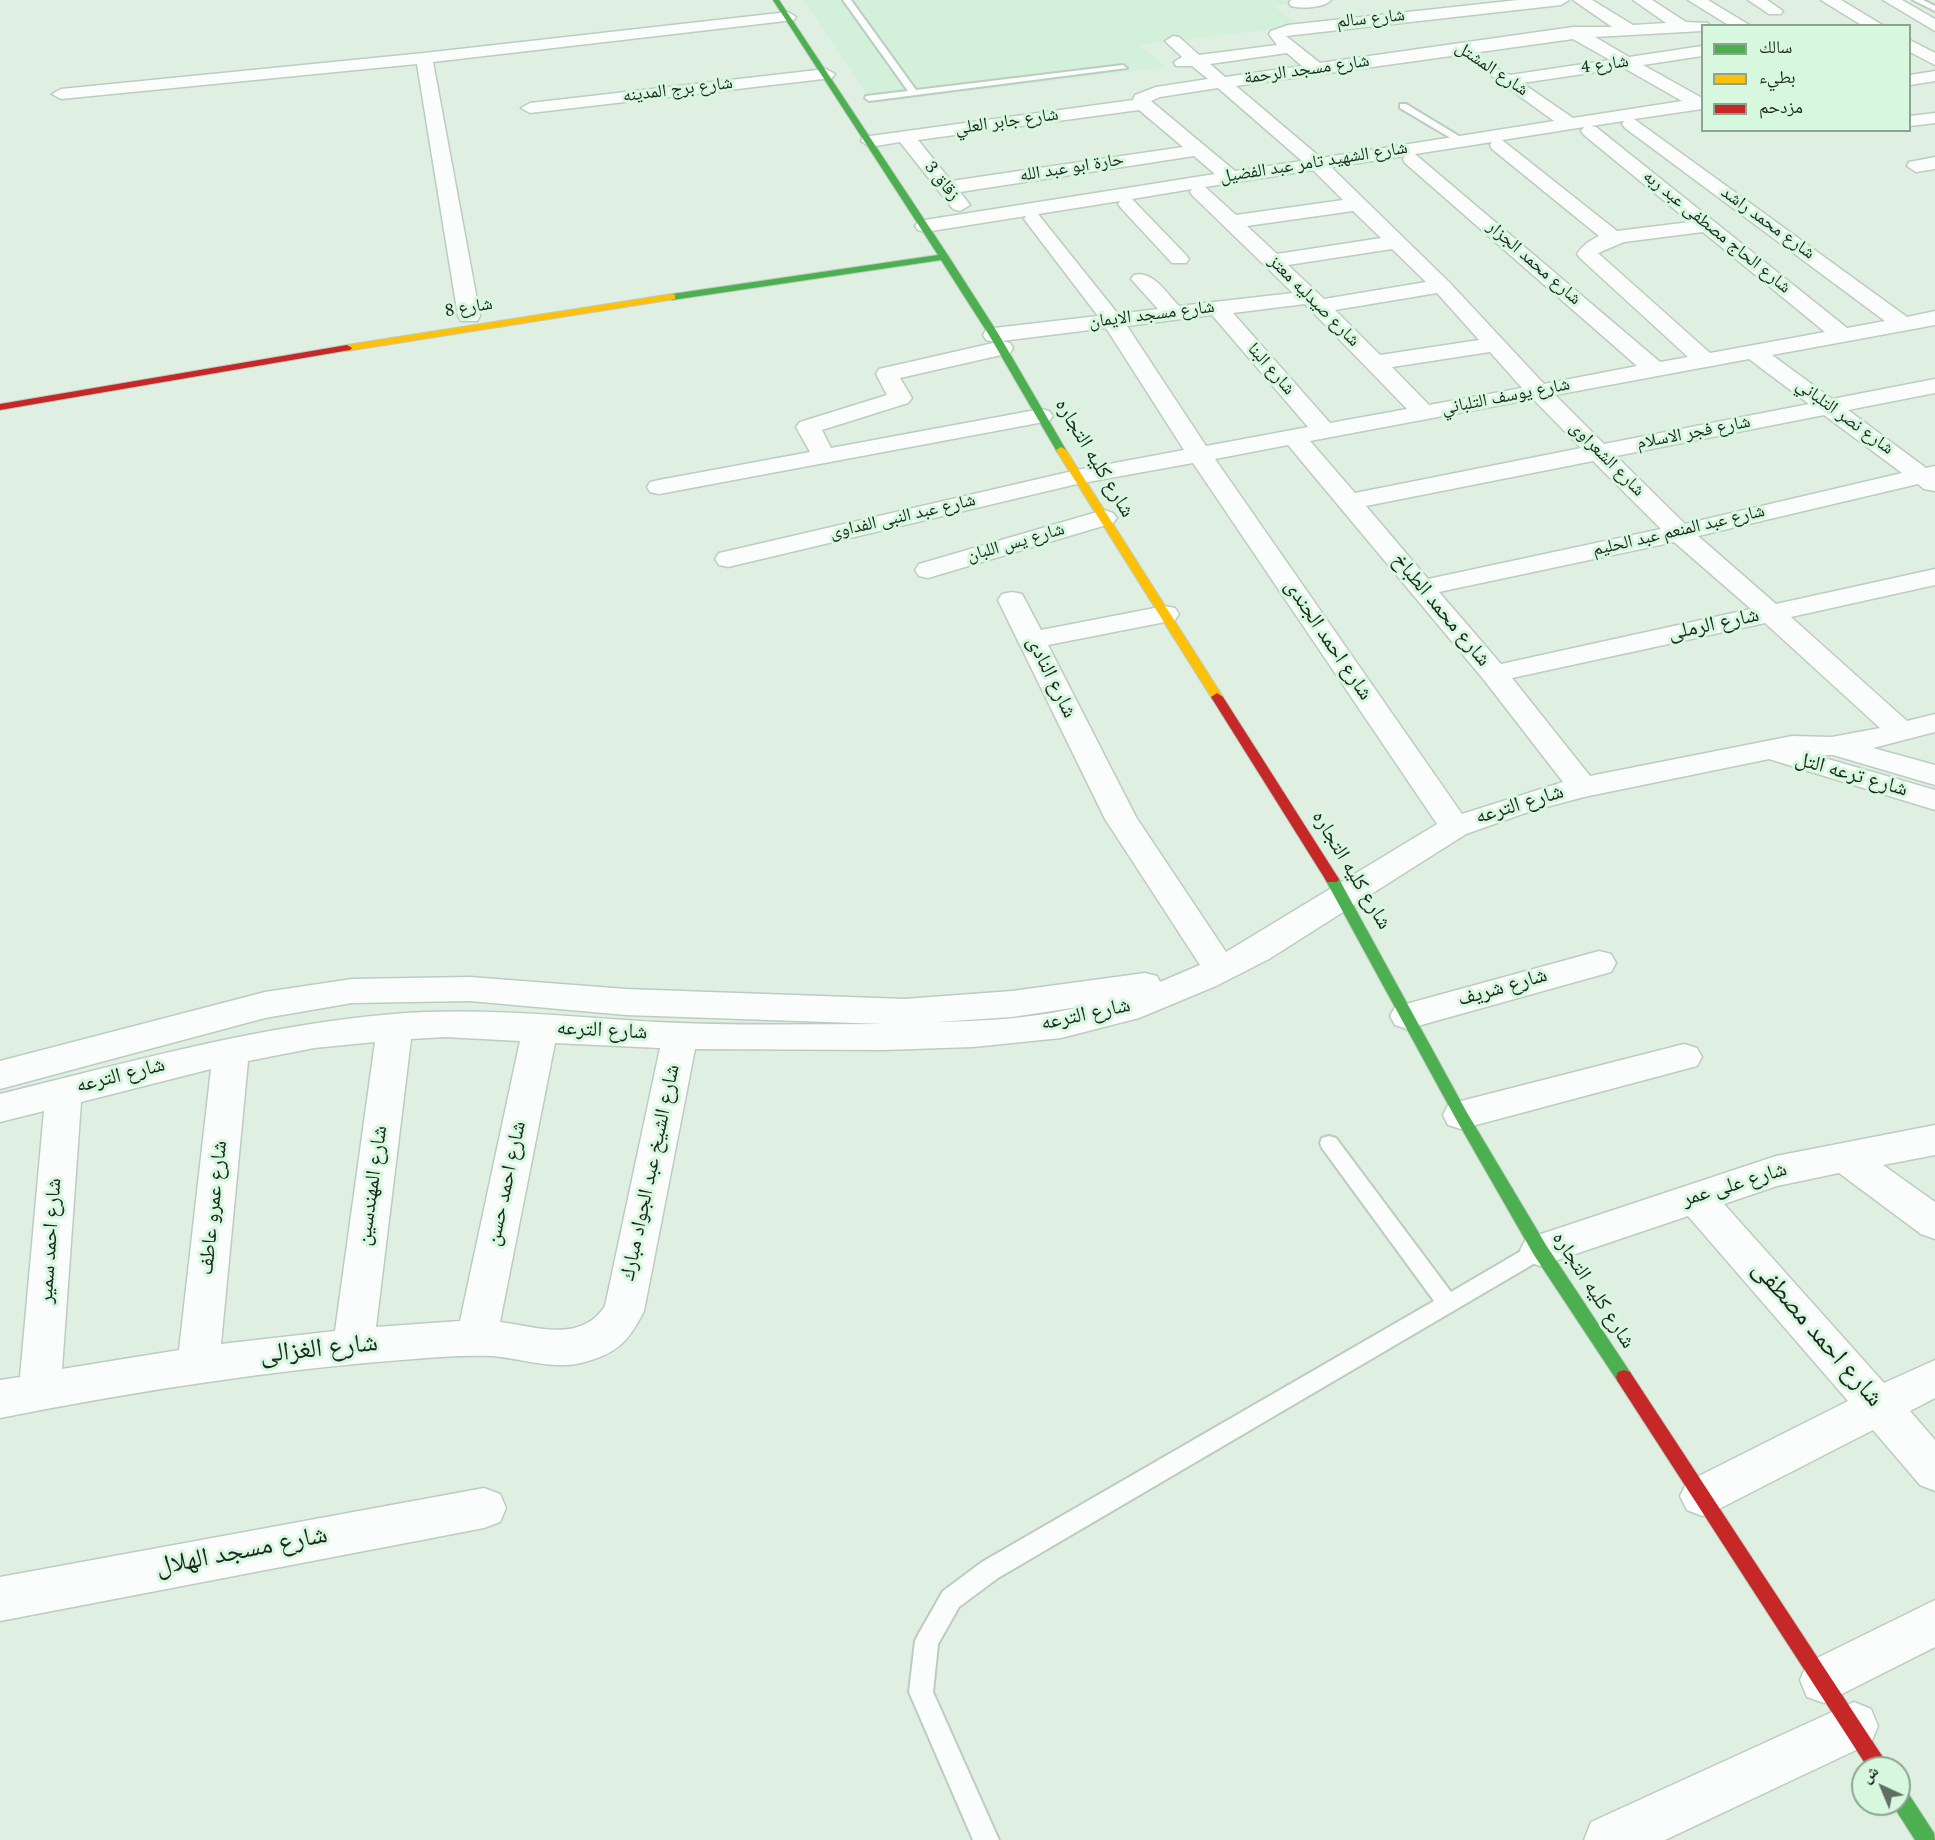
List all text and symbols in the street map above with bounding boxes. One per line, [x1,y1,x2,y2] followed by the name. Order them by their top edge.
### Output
[1336,6,1406,34] street label: شارع سالم
[1701,24,1911,132] legend
[1759,34,1792,61] text: سالك
[1450,38,1532,102] street label: شارع المشتل
[1243,52,1371,90] street label: شارع مسجد الرحمة
[1580,52,1630,80] street label: شارع 4
[1759,64,1796,91] text: بطيء
[622,74,734,108] street label: شارع برج المدينه
[1759,94,1803,121] text: مزدحم
[954,105,1060,141] street label: شارع جابر العلي
[1219,139,1409,189] street label: شارع الشهيد تامر عبد الفضيل
[1018,150,1126,188] street label: حارة ابو عبد الله
[919,158,963,206] street label: زقاق 3
[1638,167,1794,299] street label: شارع الحاج مصطفى عبد ربه
[1716,183,1818,265] street label: شارع محمد راشد
[1481,217,1585,311] street label: شارع محمد الجزار
[1263,252,1363,352] street label: شارع صيدليه معتز
[444,295,494,323] street label: شارع 8
[1088,298,1216,334] street label: شارع مسجد الايمان
[1242,340,1298,400] street label: شارع البنا
[1440,375,1572,421] street label: شارع يوسف التلباني
[1791,375,1897,461] street label: شارع نصر التلباني
[1048,395,1138,523] street label: شارع كليه التجاره
[1635,412,1753,456] street label: شارع فجر الاسلام
[1564,418,1648,502] street label: شارع الشعراوى
[828,491,978,545] street label: شارع عبد النبى الفداوى
[1591,502,1767,562] street label: شارع عبد المنعم عبد الحليم
[965,520,1067,568] street label: شارع يس اللبان
[1385,549,1495,673] street label: شارع محمد الطباخ
[1277,576,1377,706] street label: شارع احمد الجندى
[1666,604,1762,648] street label: شارع الرملى
[1019,633,1081,723] street label: شارع النادى
[1792,748,1910,804] street label: شارع ترعه التل
[1473,781,1567,831] street label: شارع الترعه
[1305,807,1395,935] street label: شارع كليه التجاره
[1455,964,1551,1014] street label: شارع شريف
[1039,994,1133,1038] street label: شارع الترعه
[556,1017,648,1047] street label: شارع الترعه
[74,1054,168,1100] street label: شارع الترعه
[617,1063,687,1283] street label: شارع الشيخ عبد الجواد مبارك
[482,1119,534,1249] street label: شارع احمد حسن
[353,1124,395,1248] street label: شارع المهندسين
[195,1140,235,1276] street label: شارع عمرو عاطف
[1680,1158,1790,1214] street label: شارع على عمر
[35,1177,69,1305] street label: شارع احمد سمير
[1545,1228,1639,1354] street label: شارع كليه التجاره
[1744,1255,1888,1415] street label: شارع احمد مصطفى
[258,1329,380,1373] street label: شارع الغزالى
[154,1521,330,1585] street label: شارع مسجد الهلال
[1851,1756,1911,1816] north arrow
[1855,1760,1884,1789] text: ش

